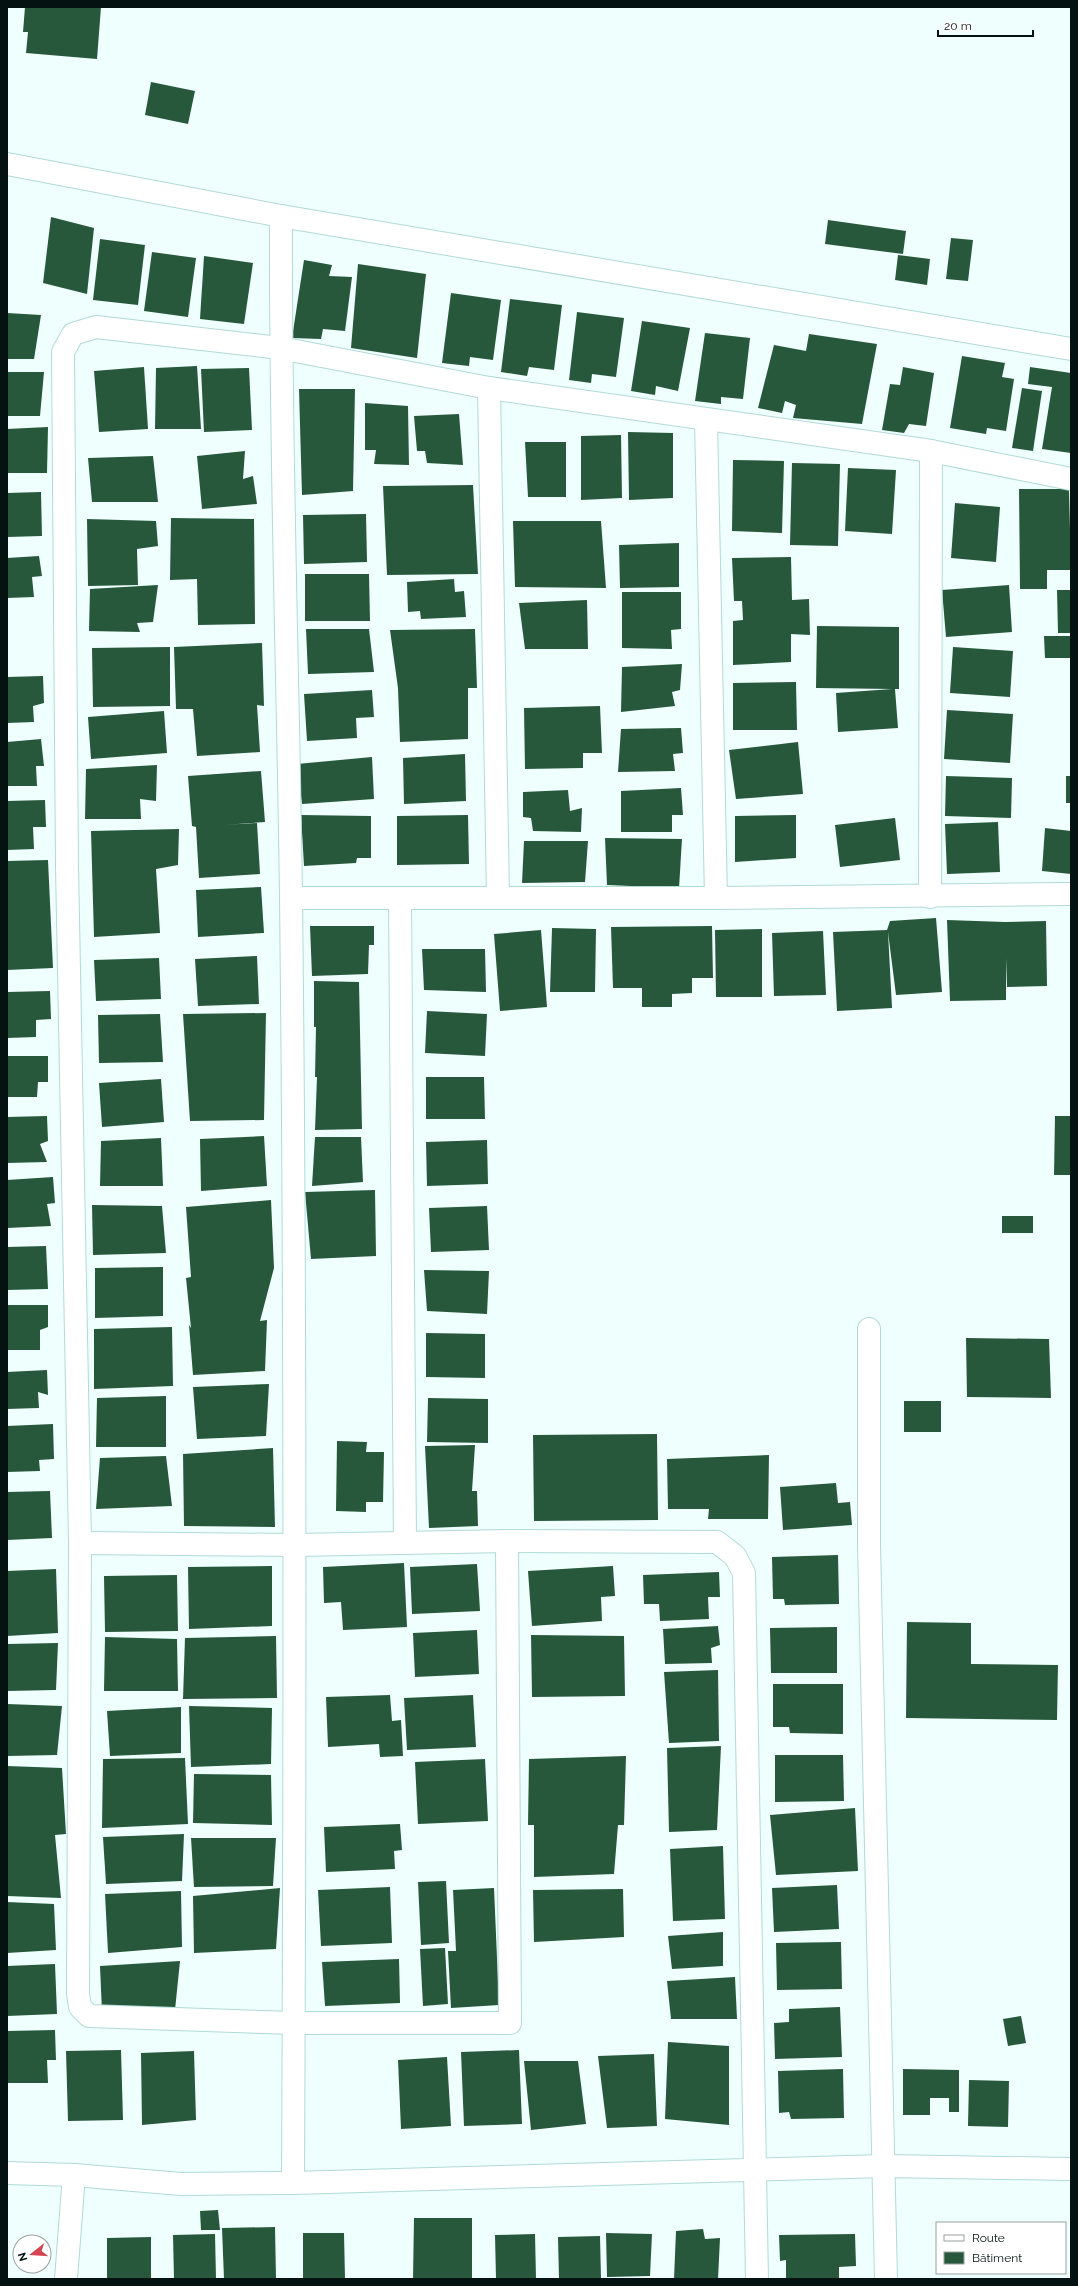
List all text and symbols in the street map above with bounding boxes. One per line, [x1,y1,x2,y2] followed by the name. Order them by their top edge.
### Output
[938,12,1033,38] scale bar
[944,19,972,33] text: 20 m
[936,2222,1066,2274] legend
[972,2231,1005,2245] text: Route
[12,2234,52,2274] north arrow
[15,2251,30,2263] text: N
[972,2251,1022,2265] text: Bâtiment

